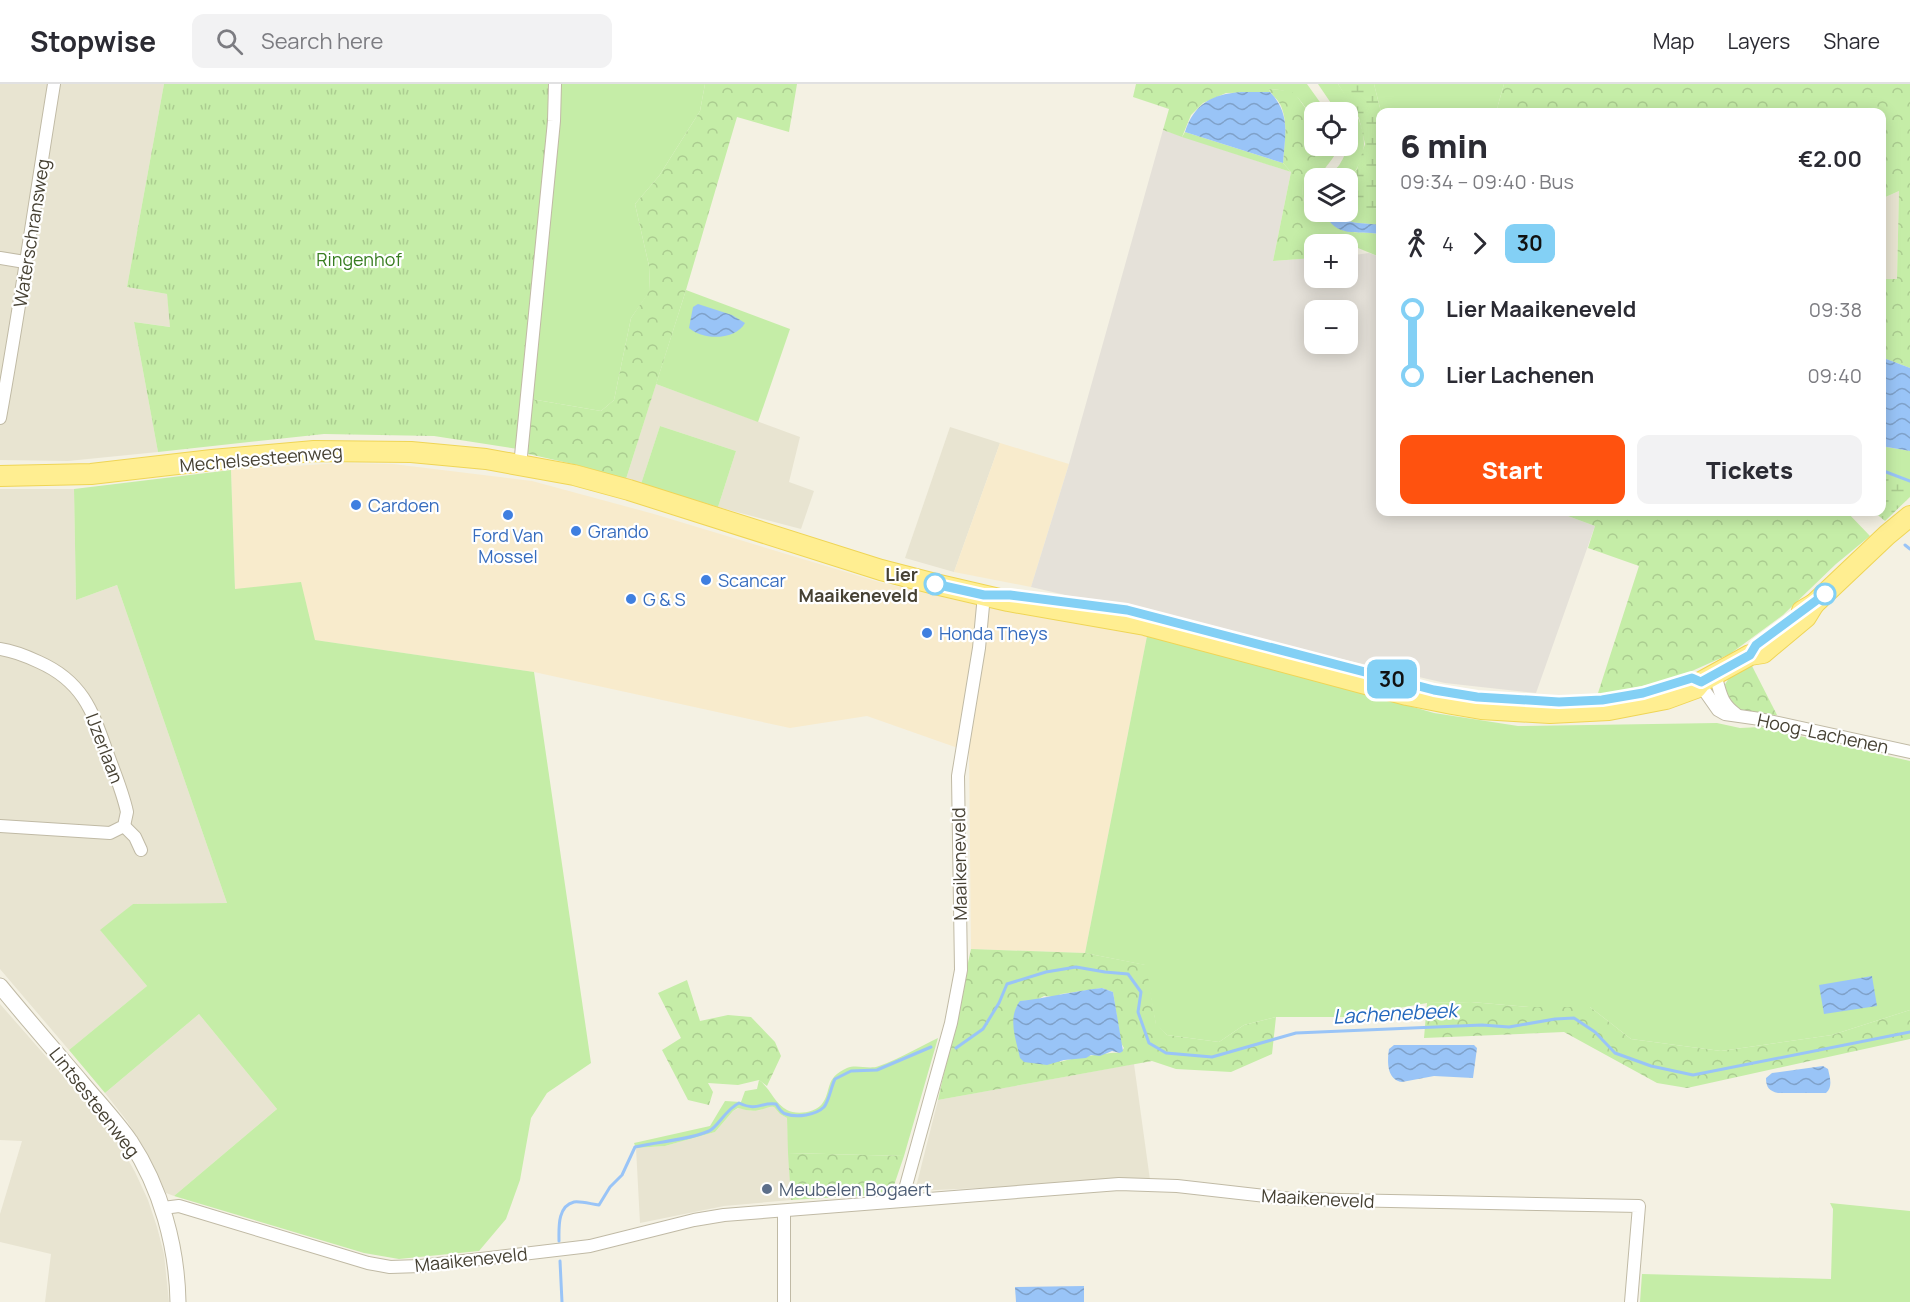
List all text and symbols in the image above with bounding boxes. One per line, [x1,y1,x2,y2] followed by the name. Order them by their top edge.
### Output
[192,14,612,68] search box
[30,22,156,60] text: Stopwise
[213,25,246,58] icon: search
[261,26,383,56] text: Search here
[1653,27,1694,55] text: Map
[1727,27,1790,55] text: Layers
[1823,27,1880,55] text: Share
[1304,102,1358,354] map controls
[1304,102,1358,156] button: locate
[1400,123,1488,168] text: 6 min
[1798,144,1862,174] text: €2.00
[7,157,55,309] street label: Waterschransweg
[1304,168,1358,222] button: layers
[1400,168,1574,195] text: 09:34 – 09:40 · Bus
[1400,227,1433,260] icon: walk
[1463,227,1496,260] icon: forward
[1517,229,1543,257] text: 30
[1442,230,1454,257] text: 4
[1304,234,1358,288] button: +
[316,247,402,271] park label: Ringenhof
[1446,294,1636,324] text: Lier Maaikeneveld
[1809,296,1862,323] text: 09:38
[1304,300,1358,354] button: −
[1446,360,1594,390] text: Lier Lachenen
[1807,362,1862,389] text: 09:40
[1400,435,1625,504] button: Start
[1637,435,1862,504] button: Tickets
[179,439,343,477] street label: Mechelsesteenweg
[368,493,439,517] place label: Cardoen
[349,498,363,512] marker: Cardoen
[501,508,515,522] marker: Ford Van Mossel
[588,519,649,543] place label: Grando
[473,523,543,568] place label: Ford Van Mossel
[569,524,583,538] marker: Grando
[799,562,918,607] place label: Lier Maaikeneveld
[718,568,787,592] place label: Scancar
[699,573,713,587] marker: Scancar
[924,573,946,595] marker: Lier Maaikeneveld
[1814,583,1836,605] unlabelled marker
[643,587,686,611] place label: G & S
[624,592,638,606] marker: G & S
[939,621,1048,645] place label: Honda Theys
[920,626,934,640] marker: Honda Theys
[1365,660,1419,698] line badge: 30
[1379,665,1405,693] text: 30
[1755,707,1891,759] street label: Hoog-Lachenen
[81,709,129,787] street label: IJzerlaan
[946,807,972,921] street label: Maaikeneveld
[1332,996,1461,1030] water label: Lachenebeek
[44,1042,146,1162] street label: Lintsesteenweg
[779,1177,932,1201] place label: Meubelen Bogaert
[760,1182,774,1196] marker: Meubelen Bogaert
[1261,1183,1375,1213] street label: Maaikeneveld
[413,1241,529,1277] street label: Maaikeneveld

